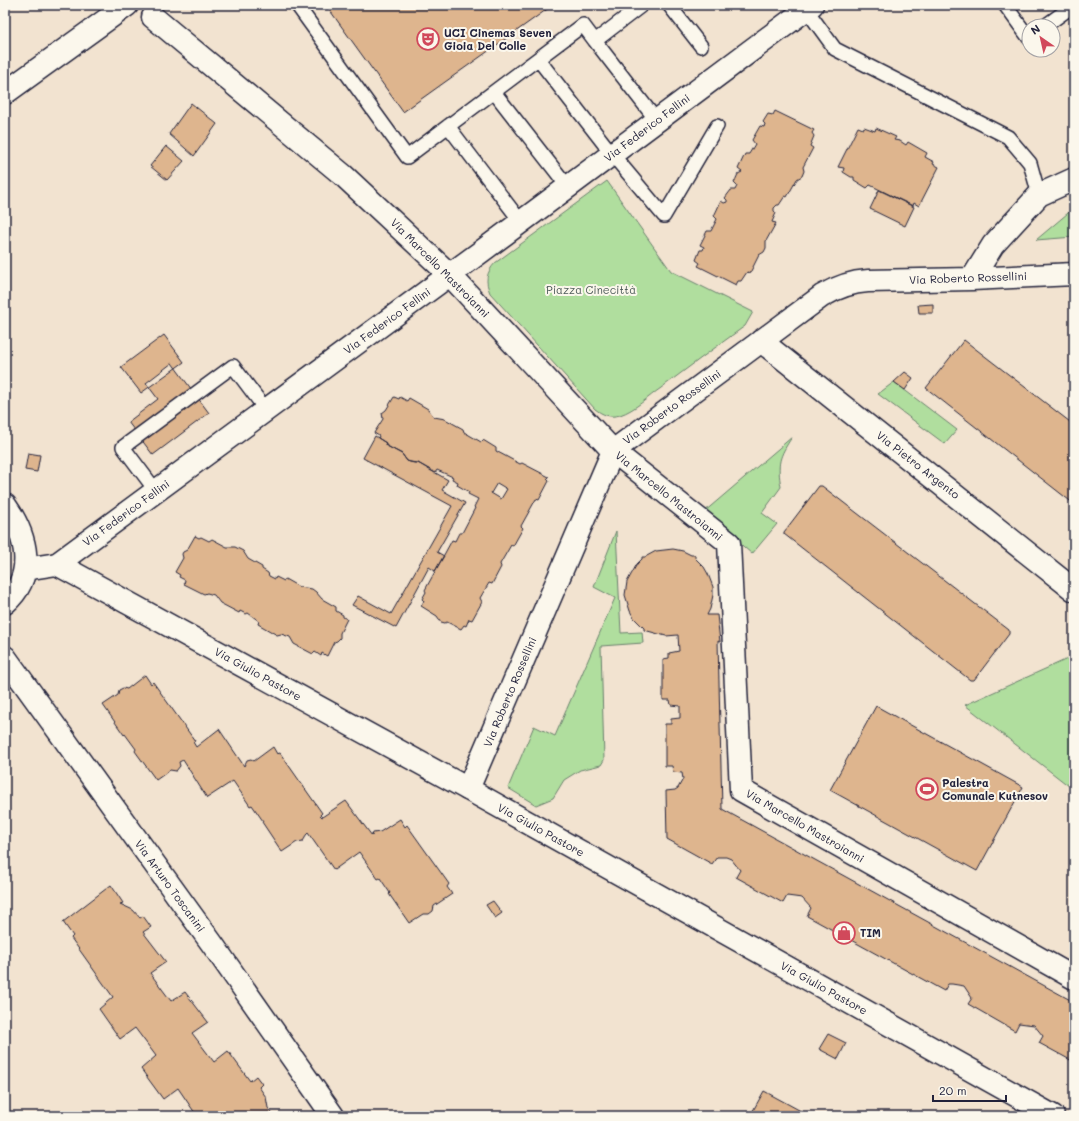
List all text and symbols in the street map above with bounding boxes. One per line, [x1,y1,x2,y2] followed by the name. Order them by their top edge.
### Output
[1021,18,1061,58] north arrow
[1027,21,1043,38] text: N
[444,25,552,53] place label: UCI Cinemas Seven Gioia Del Colle
[415,26,441,52] theatre icon: UCI Cinemas Seven Gioia Del Colle
[601,90,693,165] street label: Via Federico Fellini
[388,215,493,320] street label: Via Marcello Mastroianni
[909,268,1027,287] street label: Via Roberto Rossellini
[546,282,636,297] park label: Piazza Cinecittà
[340,284,433,357] street label: Via Federico Fellini
[620,366,724,447] street label: Via Roberto Rossellini
[874,427,963,502] street label: Via Pietro Argento
[612,447,726,544] street label: Via Marcello Mastroianni
[79,476,172,549] street label: Via Federico Fellini
[480,635,540,749] street label: Via Roberto Rossellini
[212,643,305,704] street label: Via Giulio Pastore
[942,775,1048,803] place label: Palestra Comunale Kutnesov
[914,776,940,802] sports icon: Palestra Comunale Kutnesov
[743,785,867,866] street label: Via Marcello Mastroianni
[495,799,588,860] street label: Via Giulio Pastore
[132,837,209,935] street label: Via Arturo Toscanini
[831,920,857,946] shop icon: TIM
[860,925,881,940] place label: TIM
[778,957,871,1018] street label: Via Giulio Pastore
[933,1077,1006,1103] scale bar
[939,1082,967,1098] text: 20 m

